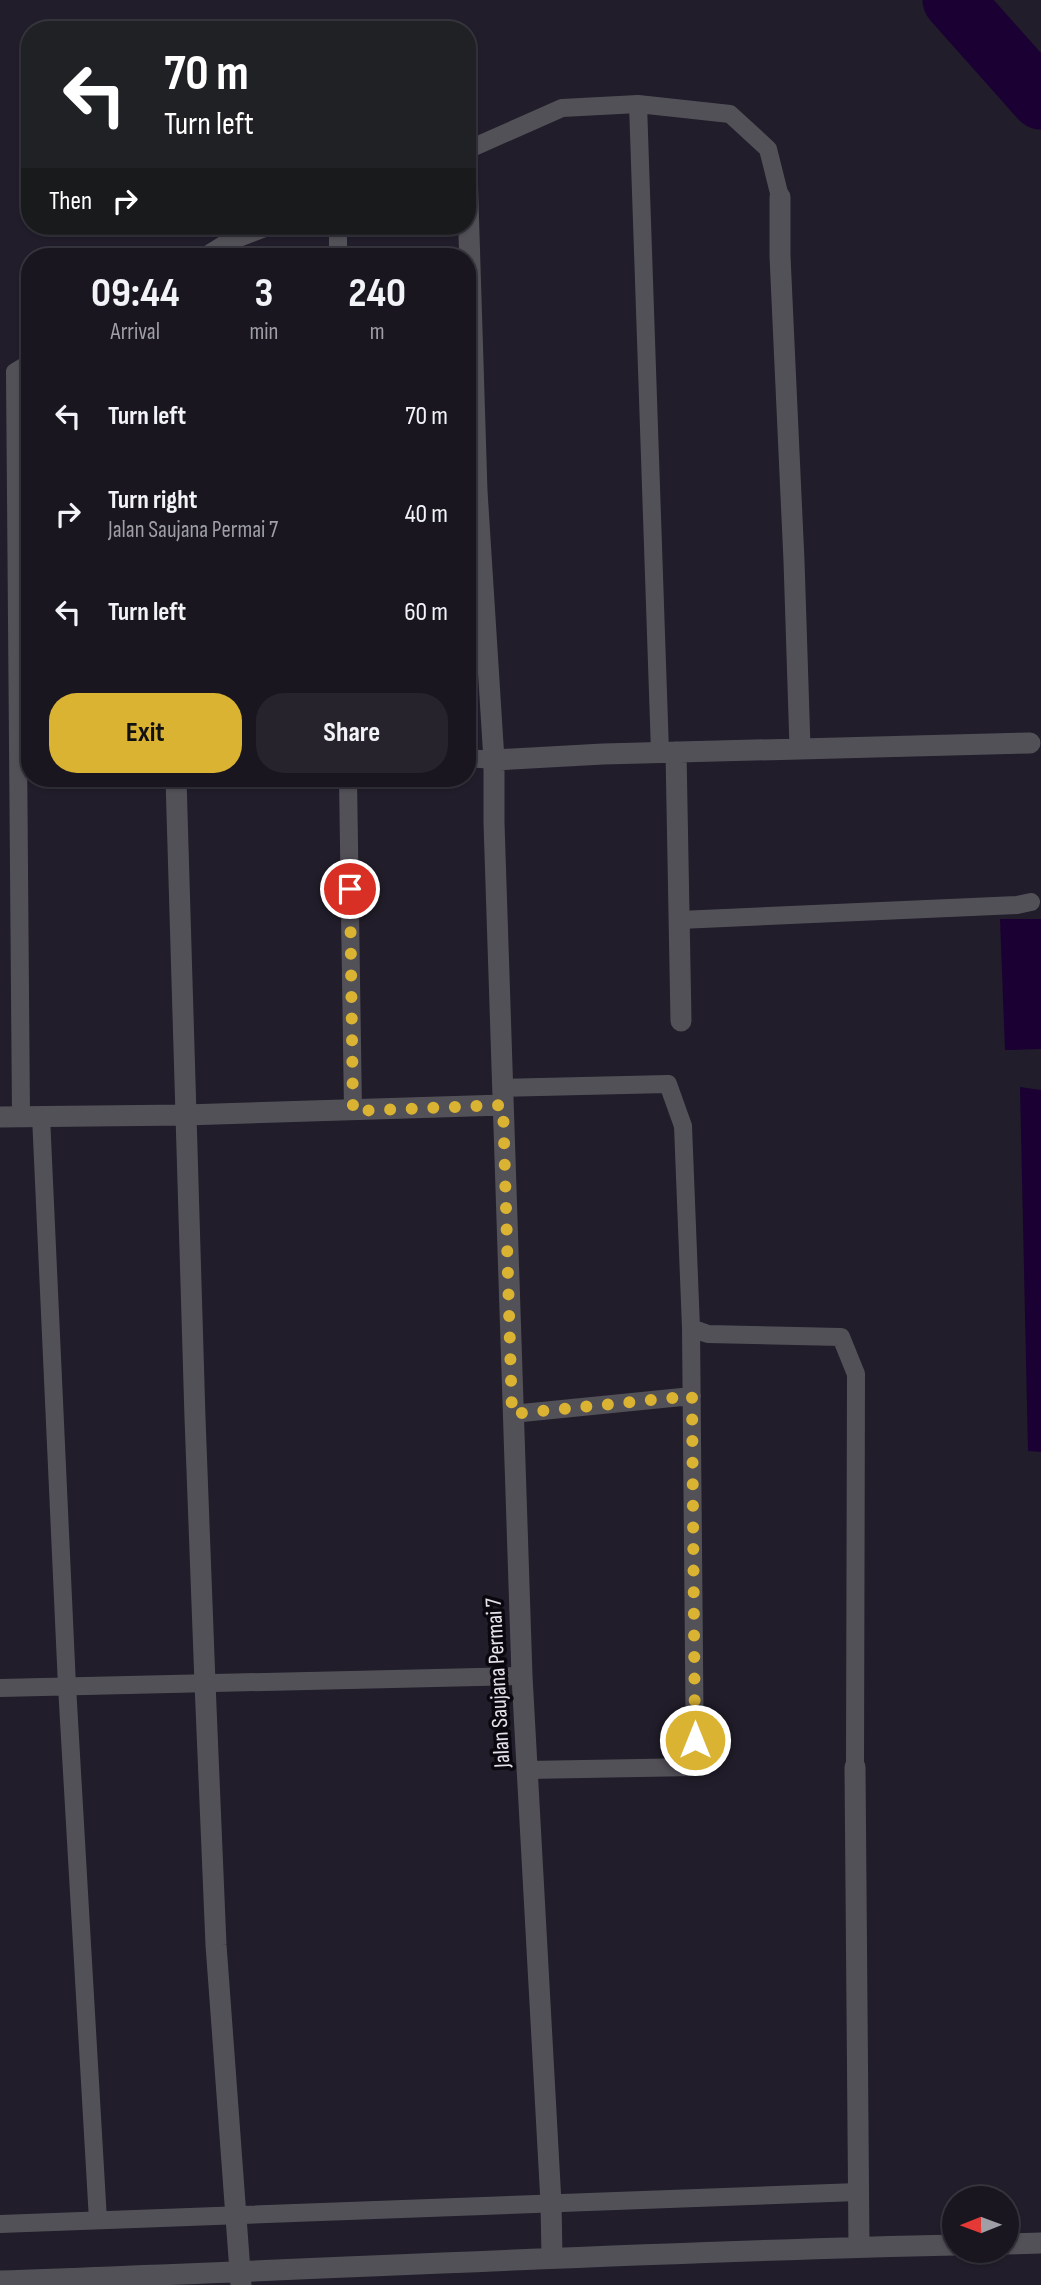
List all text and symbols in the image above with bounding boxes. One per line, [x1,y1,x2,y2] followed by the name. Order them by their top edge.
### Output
[164,45,249,104] text: 70 m
[49,49,140,140] icon: left
[164,105,254,144] text: Turn left
[106,182,144,220] icon: right
[49,186,92,217] text: Then
[91,268,179,319] text: 09:44
[254,268,273,319] text: 3
[348,268,406,319] text: 240
[110,318,160,346] text: Arrival
[249,318,278,346] text: min
[370,318,385,346] text: m
[49,397,87,435] icon: left
[108,401,186,432] text: Turn left
[405,401,448,432] text: 70 m
[108,485,197,516] text: Turn right
[49,495,87,533] icon: right
[405,499,448,530] text: 40 m
[108,516,278,544] text: Jalan Saujana Permai 7
[49,593,87,631] icon: left
[108,597,186,628] text: Turn left
[404,597,448,628] text: 60 m
[49,693,242,773] button: Exit
[256,693,448,773] button: Share
[320,859,380,919] pin
[331,870,369,908] icon: arrive
[480,1597,516,1770] street label: Jalan Saujana Permai 7
[658,1703,732,1777] position arrow
[942,2186,1018,2263] north arrow
[942,2186,1019,2263] map controls

